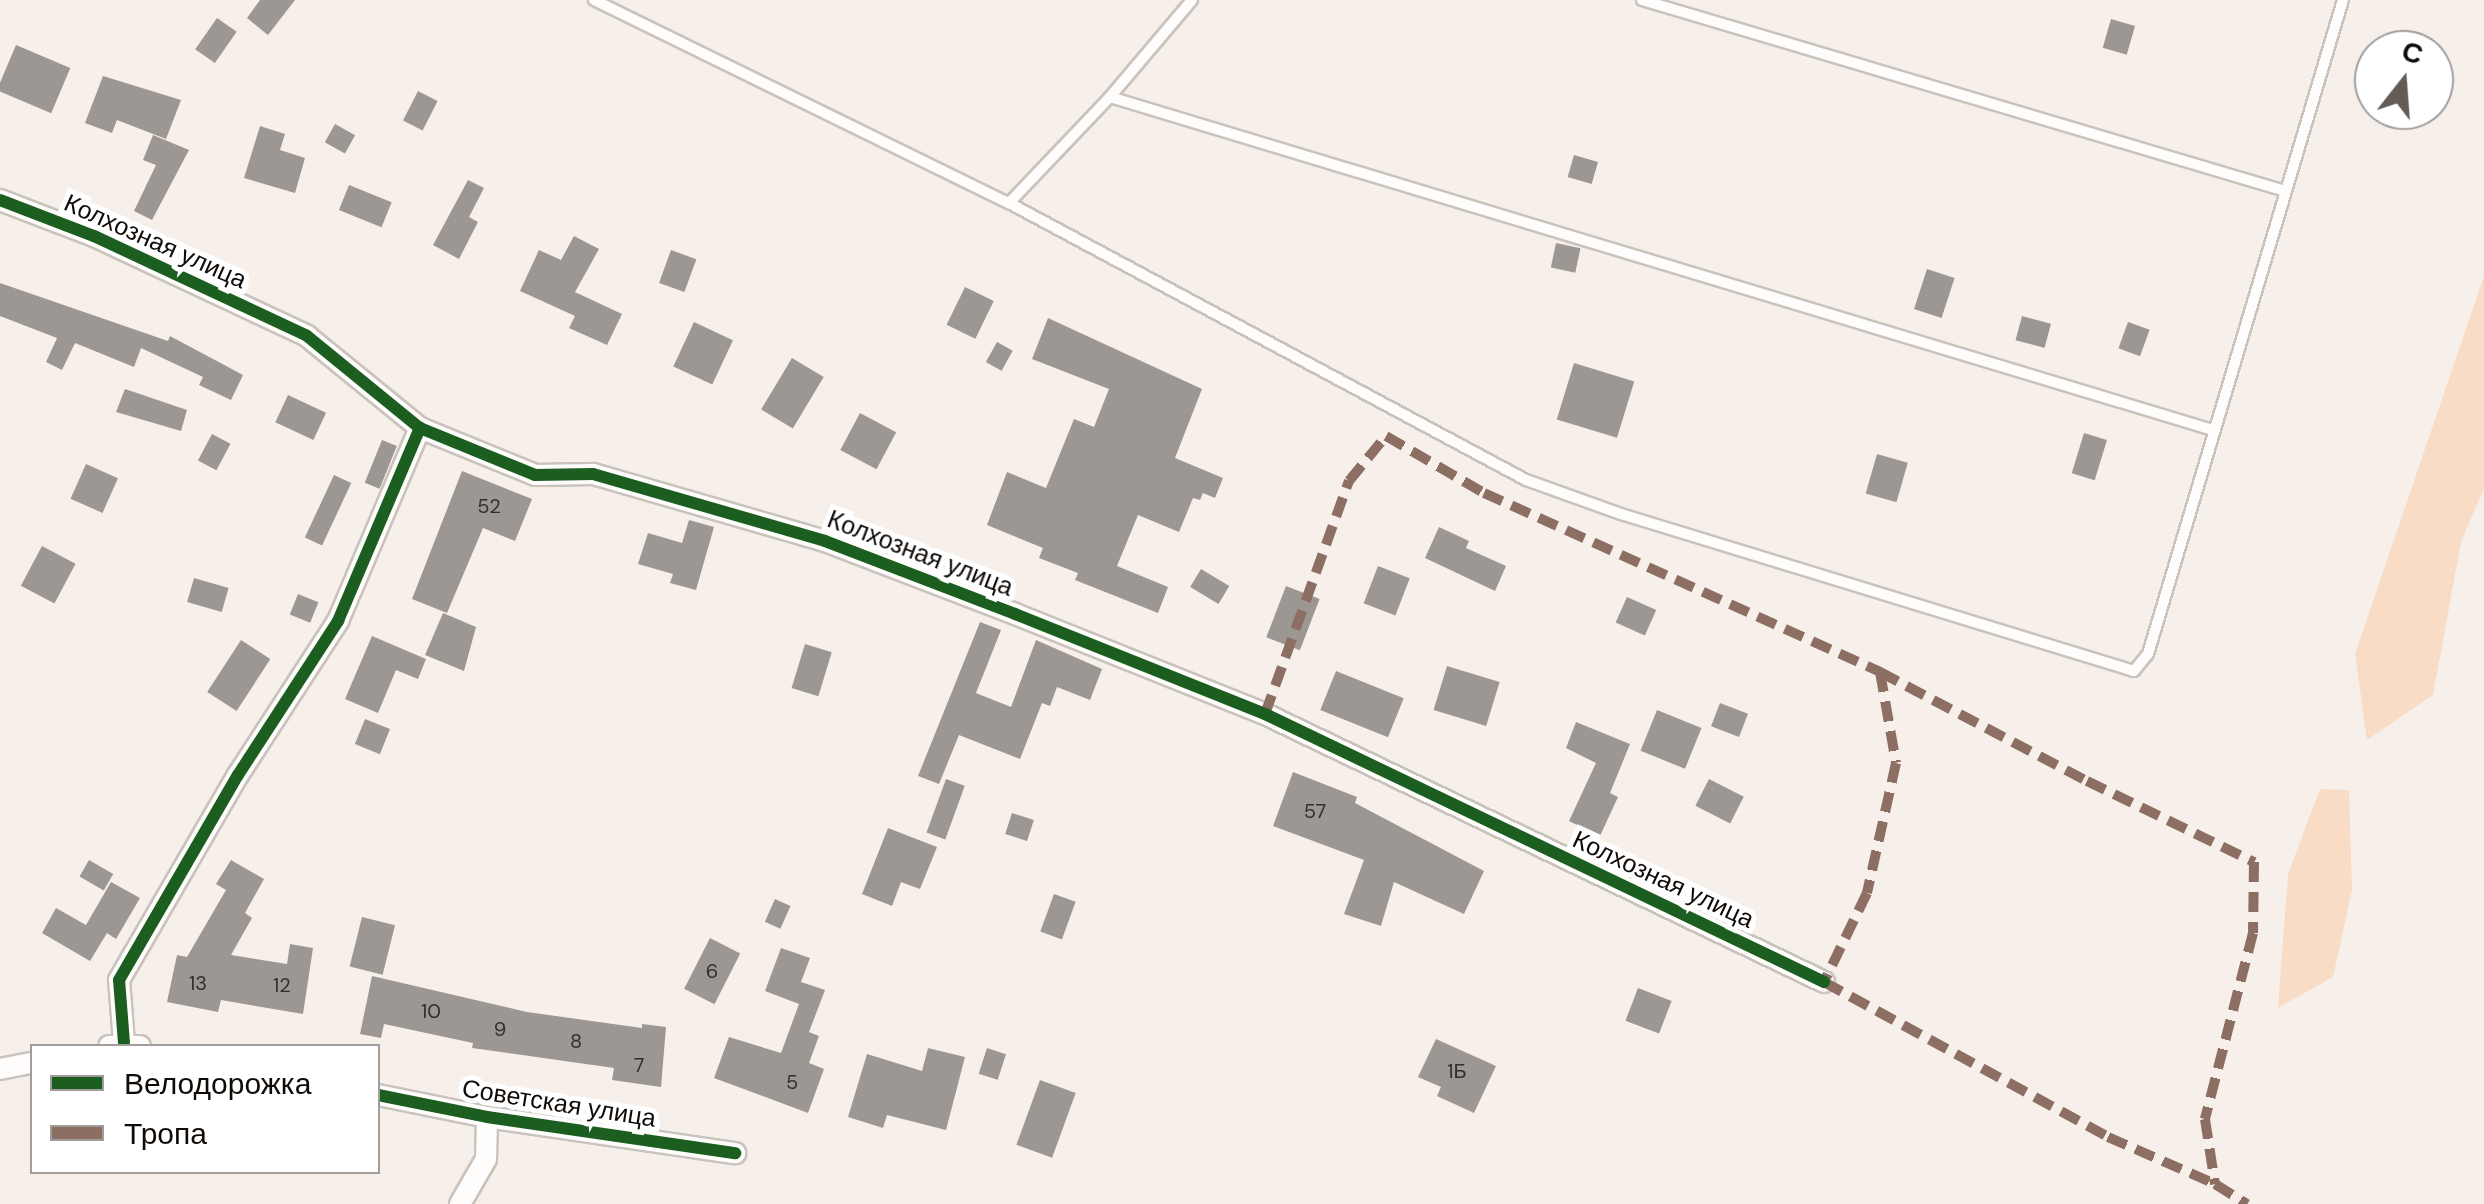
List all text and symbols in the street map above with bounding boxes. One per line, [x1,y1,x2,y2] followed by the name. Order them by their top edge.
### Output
[2354,30,2454,130] north arrow
[2397,32,2427,73] text: С
[59,188,251,296] street label: Колхозная улица
[477,494,501,518] house number: 52
[823,505,1017,603] street label: Колхозная улица
[1304,799,1326,823] house number: 57
[1568,825,1758,935] street label: Колхозная улица
[706,959,718,983] house number: 6
[189,971,207,995] house number: 13
[273,973,291,997] house number: 12
[421,999,441,1023] house number: 10
[494,1017,506,1041] house number: 9
[570,1029,582,1053] house number: 8
[30,1044,380,1174] legend
[634,1053,644,1077] house number: 7
[1447,1059,1467,1083] house number: 1Б
[124,1064,311,1103] text: Велодорожка
[786,1070,798,1094] house number: 5
[460,1074,658,1134] street label: Советская улица
[124,1114,207,1153] text: Тропа

